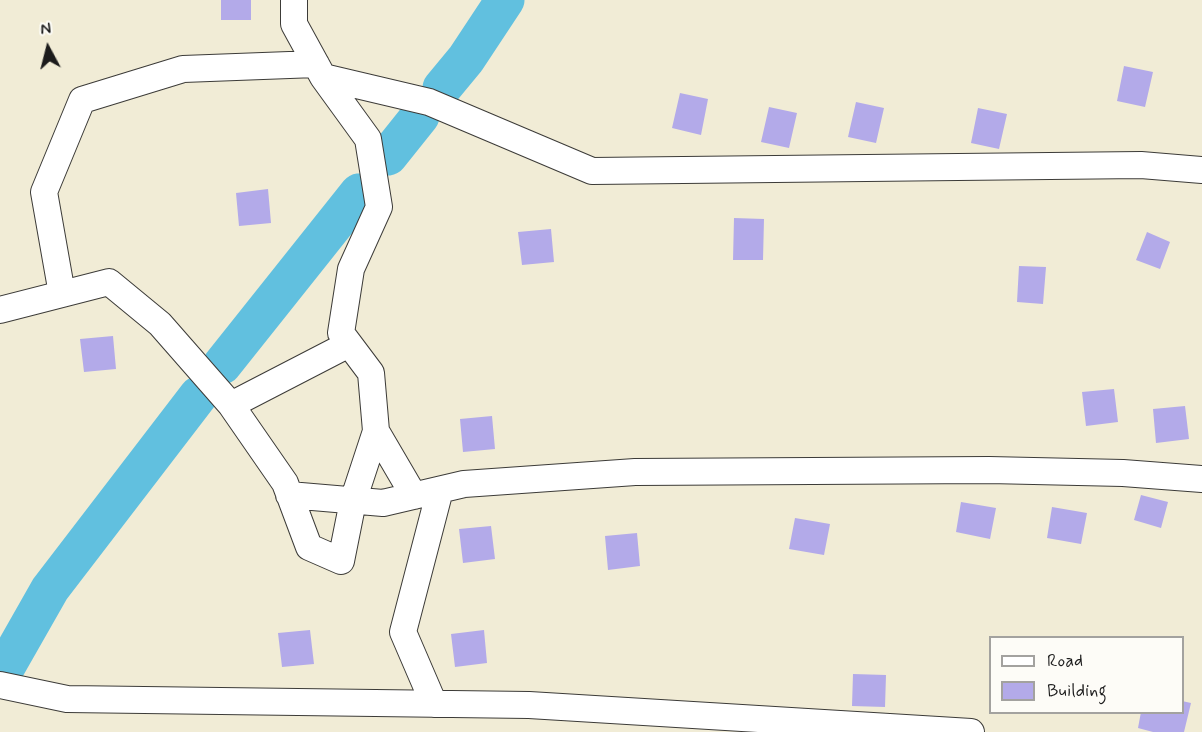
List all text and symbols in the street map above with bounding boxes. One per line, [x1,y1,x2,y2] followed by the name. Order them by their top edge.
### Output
[18,18,78,78] north arrow
[39,19,52,41] text: N
[989,636,1184,714] legend
[1047,649,1083,673] text: Road
[1047,679,1107,703] text: Building

